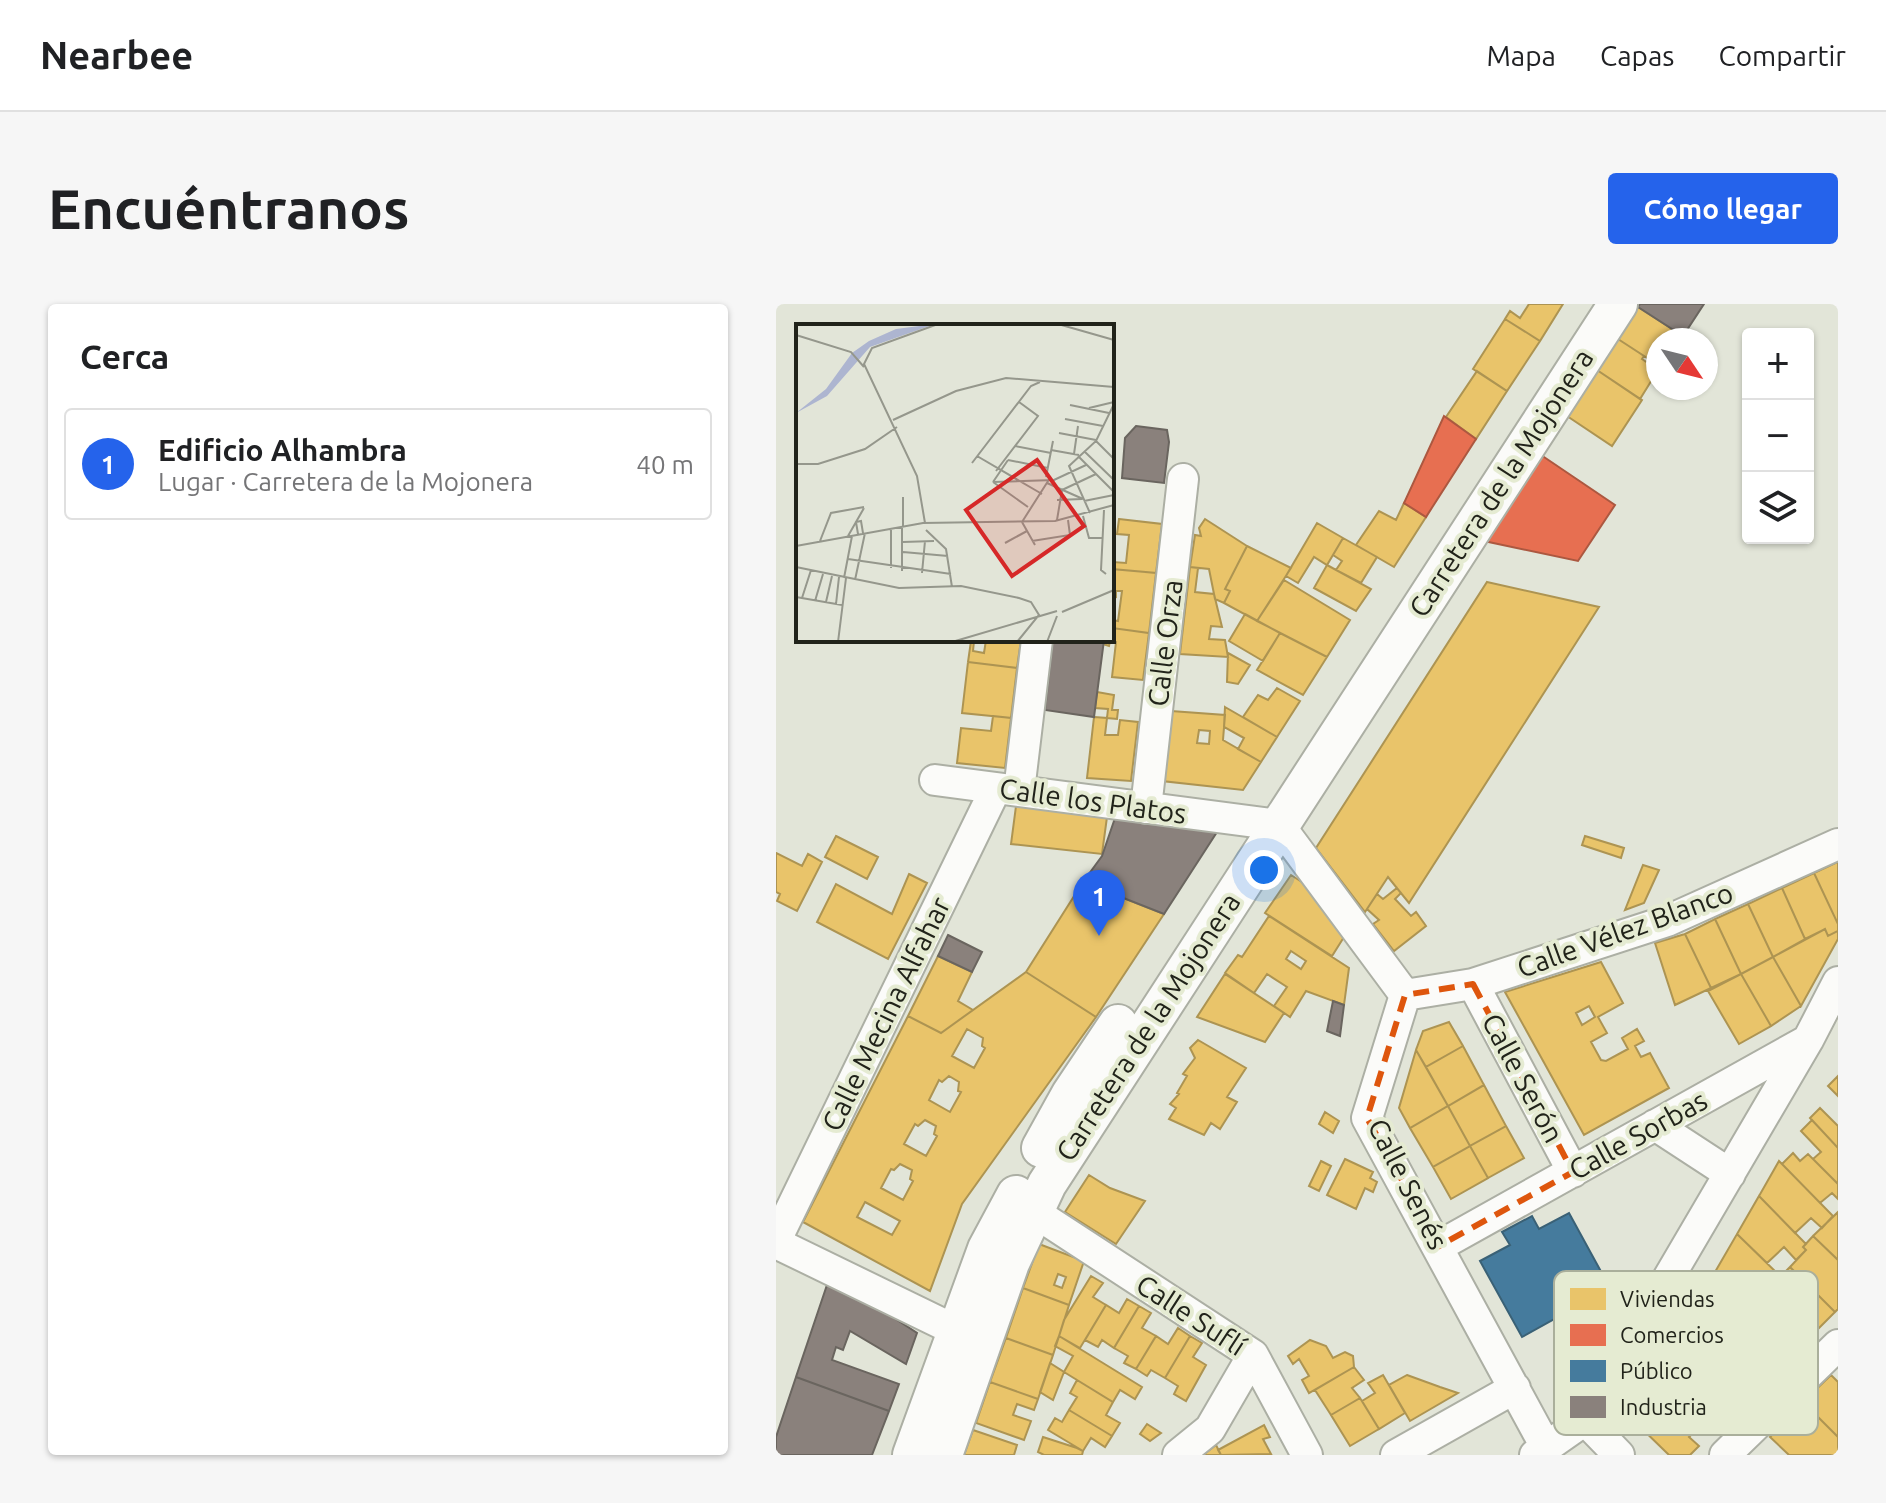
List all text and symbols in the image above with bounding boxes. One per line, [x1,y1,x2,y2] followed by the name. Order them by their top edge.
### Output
[40,34,193,76] text: Nearbee
[1486,40,1556,71] text: Mapa
[1600,40,1675,71] text: Capas
[1719,40,1846,71] text: Compartir
[1608,173,1838,244] button: Cómo llegar
[48,177,409,240] text: Encuéntranos
[796,324,1114,642] inset map
[1646,328,1718,400] north arrow
[1742,328,1814,544] map controls
[1742,328,1814,400] button: +
[80,337,169,375] text: Cerca
[1402,343,1599,622] street label: Carretera de la Mojonera
[1742,400,1814,472] button: −
[158,433,407,467] text: Edificio Alhambra
[101,450,115,479] text: 1
[636,450,694,479] text: 40 m
[158,467,533,496] text: Lugar · Carretera de la Mojonera
[1742,472,1814,544] button: layers
[1141,578,1188,708] street label: Calle Orza
[998,772,1189,829] street label: Calle los Platos
[1244,850,1284,890] your location
[1073,870,1125,936] pin: 1
[1513,876,1737,983] street label: Calle Vélez Blanco
[1049,887,1246,1166] street label: Carretera de la Mojonera
[815,892,956,1136] street label: Calle Mecina Alfahar
[1477,1008,1570,1147] street label: Calle Serón
[1563,1084,1712,1185] street label: Calle Sorbas
[1362,1114,1454,1254] street label: Calle Senés
[1131,1268,1253,1362] street label: Calle Suflí
[1554,1271,1818,1435] legend
[1620,1286,1715,1311] text: Viviendas
[1620,1322,1724,1347] text: Comercios
[1620,1358,1693,1383] text: Público
[1620,1394,1707,1419] text: Industria

